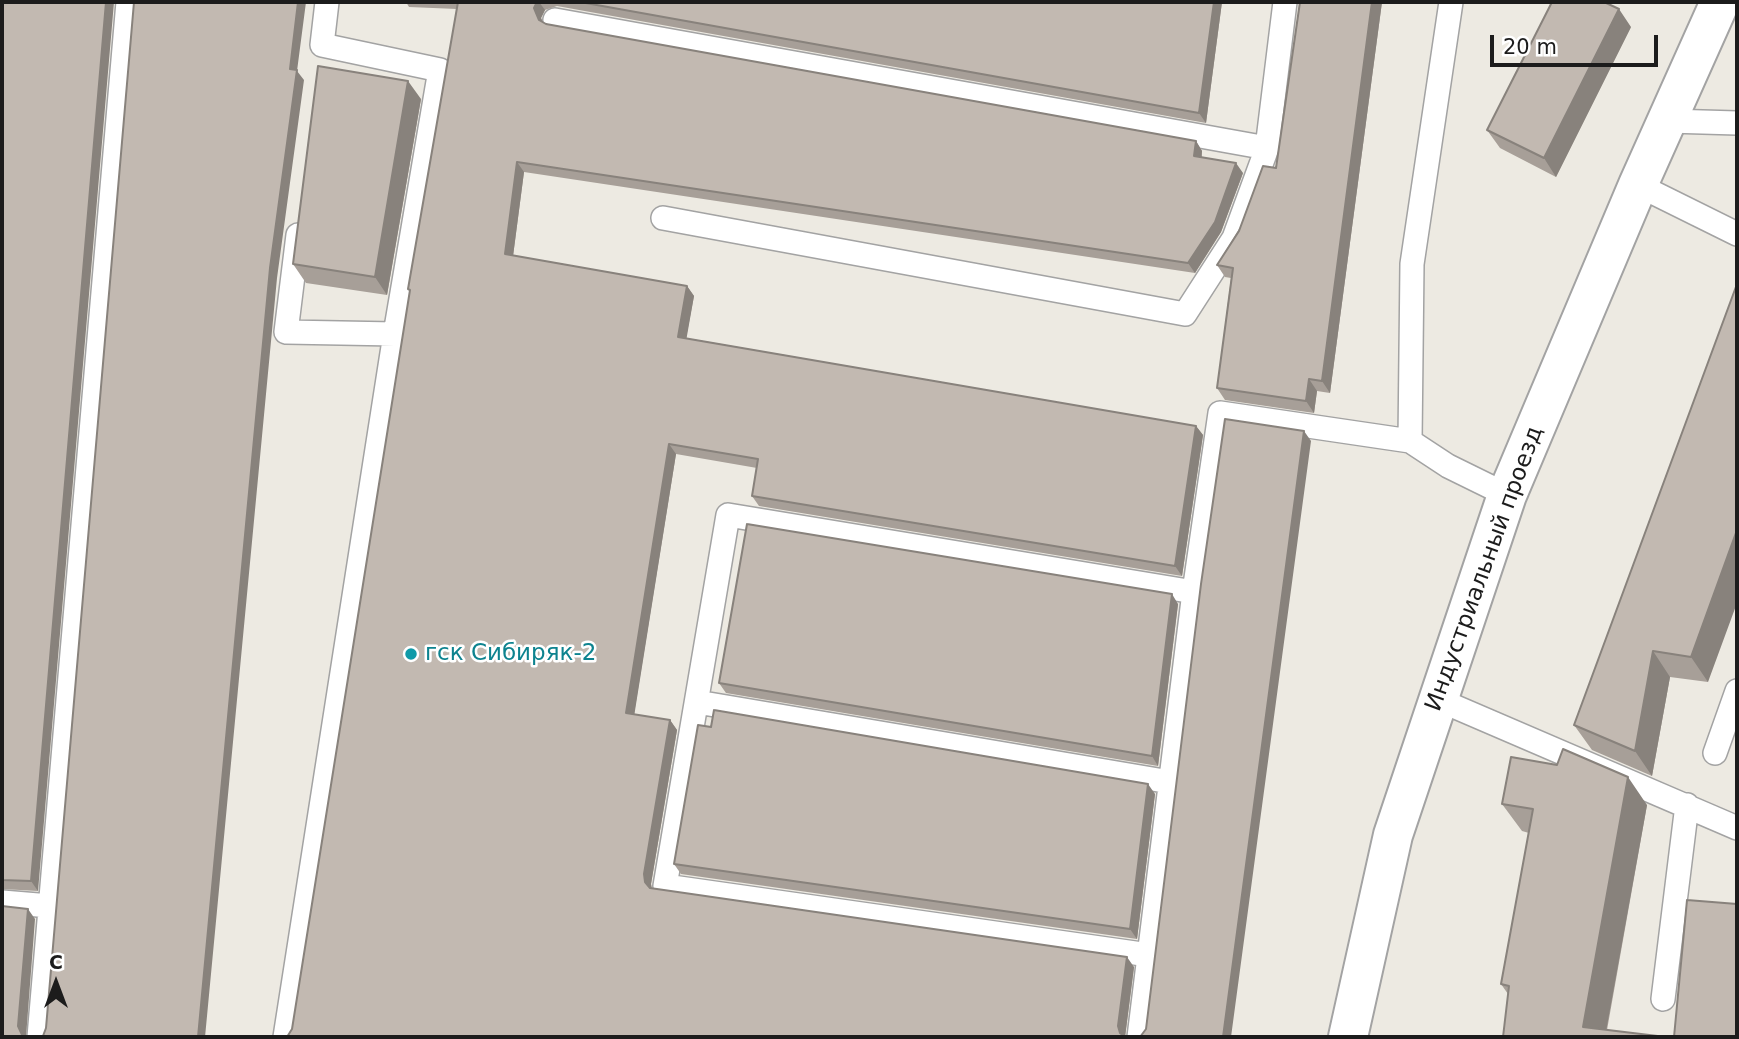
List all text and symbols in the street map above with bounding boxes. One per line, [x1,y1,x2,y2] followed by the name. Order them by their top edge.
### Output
[1494,21,1662,65] scale bar
[1503,35,1557,59] text: 20 m
[1421,423,1549,715] street label: Индустриальный проезд
[425,640,596,668] place label: гск Сибиряк-2
[403,646,419,662] marker: гск Сибиряк-2
[21,948,91,1018] north arrow
[49,951,63,973] text: С

